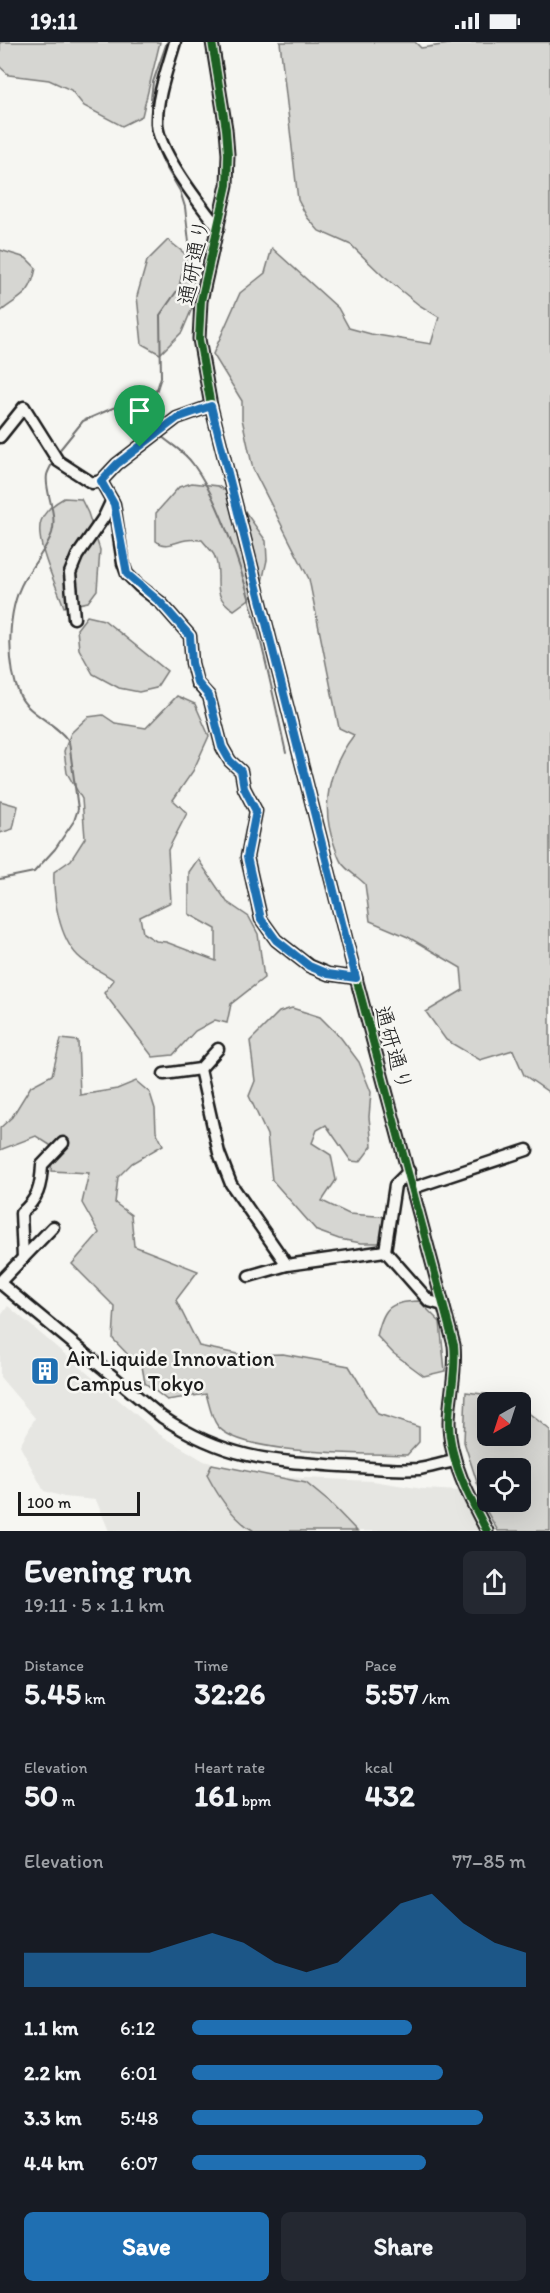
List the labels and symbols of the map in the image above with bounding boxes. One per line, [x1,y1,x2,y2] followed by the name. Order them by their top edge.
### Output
[172,216,215,308] street label: 通研通り
[114,385,165,447] pin
[368,1002,419,1094] street label: 通研通り
[66,1345,275,1397] place label: Air Liquide Innovation Campus Tokyo
[29,1355,61,1387] building icon: Air Liquide Innovation Campus Tokyo
[477,1392,531,1446] north arrow
[18,1489,140,1516] scale bar

